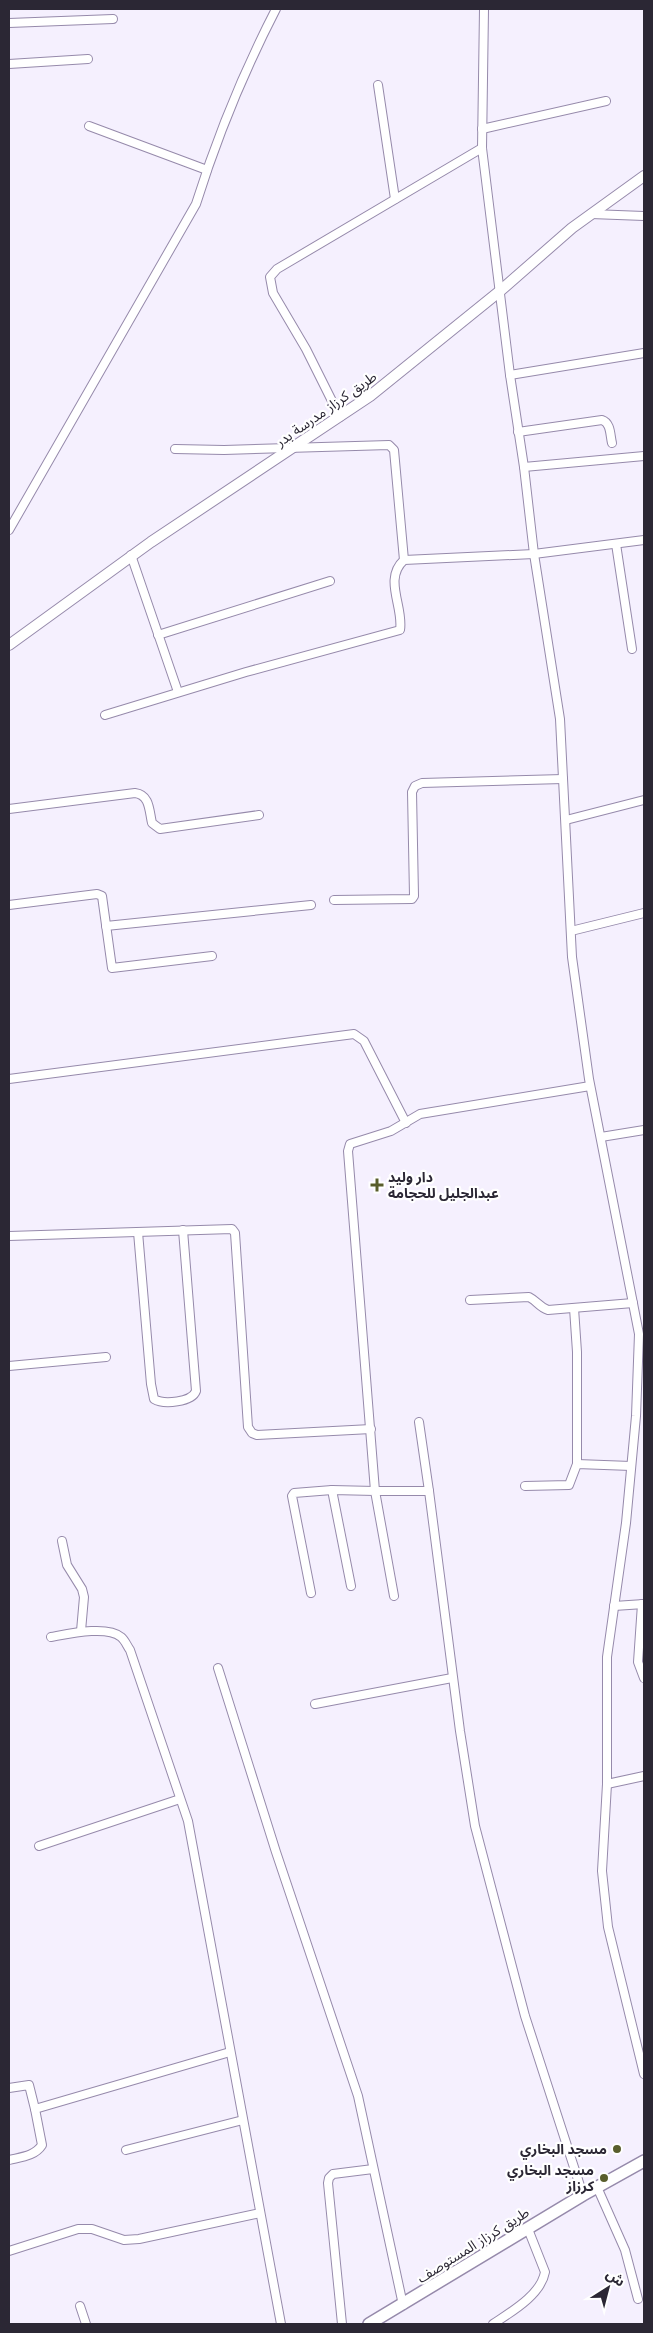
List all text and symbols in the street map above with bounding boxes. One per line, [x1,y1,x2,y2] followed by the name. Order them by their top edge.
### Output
[271,367,381,452] street label: طريق كرزاز مدرسة بدر
[388,1168,499,1202] place label: دار وليد عبدالجليل للحجامة
[370,1178,384,1192] marker: دار وليد عبدالجليل للحجامة
[520,2140,607,2160] place label: مسجد البخاري
[611,2143,623,2155] marker: مسجد البخاري
[507,2161,595,2195] place label: مسجد البخاري كرزاز
[598,2172,610,2184] marker: مسجد البخاري كرزاز
[414,2203,533,2288] street label: طريق كرزاز المستوصف
[583,2263,633,2313] north arrow
[603,2265,629,2290] text: ش

